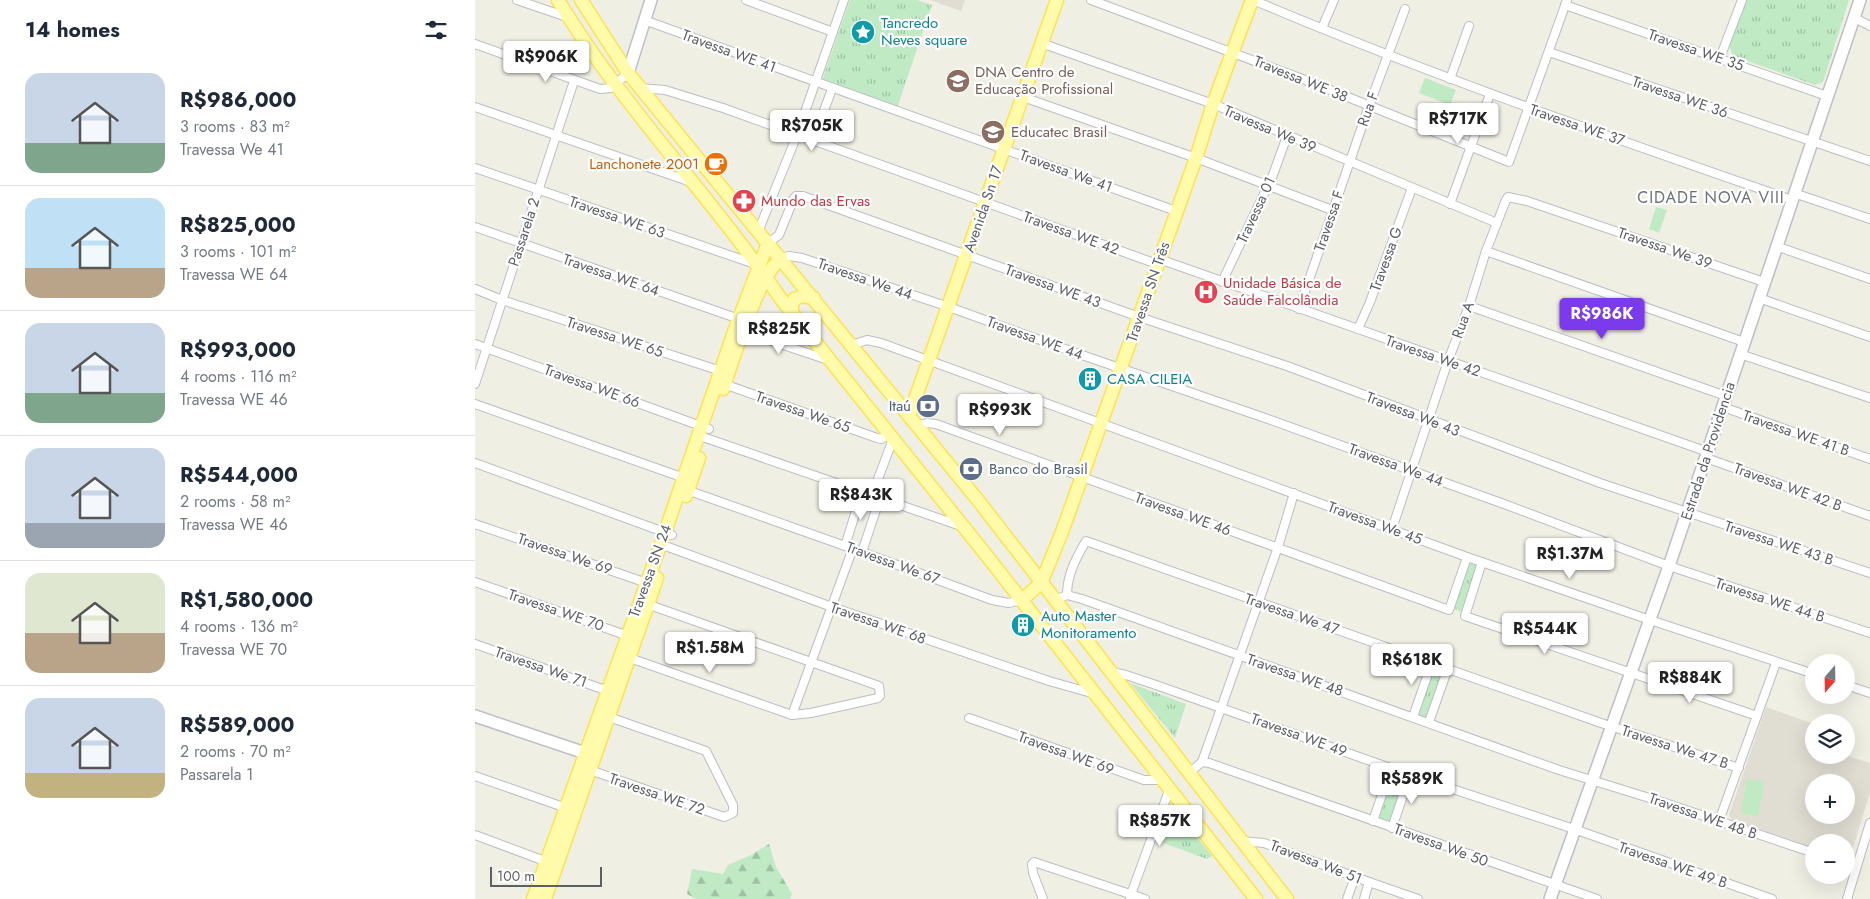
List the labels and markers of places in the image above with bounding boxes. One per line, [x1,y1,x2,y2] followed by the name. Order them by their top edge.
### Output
[881,12,967,51] place label: Tancredo Neves square
[850,19,876,45] place icon: Tancredo Neves square
[505,41,587,83] pin: R$906K
[975,61,1113,100] place label: DNA Centro de Educação Profissional
[945,68,971,94] school or university icon: DNA Centro de Educação Profissional
[1417,102,1499,145] pin: R$717K
[771,110,853,152] pin: R$705K
[980,119,1006,145] school or university icon: Educatec Brasil
[1011,121,1107,143] place label: Educatec Brasil
[703,151,729,177] cafe icon: Lanchonete 2001
[589,153,699,175] place label: Lanchonete 2001
[731,188,757,214] pharmacy icon: Mundo das Ervas
[761,190,870,212] place label: Mundo das Ervas
[1223,272,1342,311] place label: Unidade Básica de Saúde Falcolândia
[1193,279,1219,305] hospital icon: Unidade Básica de Saúde Falcolândia
[1561,298,1643,340] pin: R$986K
[738,312,820,355] pin: R$825K
[1077,366,1103,392] building icon: CASA CILEIA
[1107,368,1192,390] place label: CASA CILEIA
[915,393,941,419] bank icon: Itaú
[959,394,1041,436] pin: R$993K
[889,395,911,417] place label: Itaú
[958,456,984,482] bank icon: Banco do Brasil
[989,458,1088,480] place label: Banco do Brasil
[820,478,902,521] pin: R$843K
[1524,538,1616,580] pin: R$1.37M
[1041,605,1136,644] place label: Auto Master Monitoramento
[1010,612,1036,638] building icon: Auto Master Monitoramento
[1504,612,1586,655] pin: R$544K
[664,632,756,674] pin: R$1.58M
[1371,644,1453,686] pin: R$618K
[1649,662,1731,704] pin: R$884K
[1371,762,1453,805] pin: R$589K
[1119,804,1201,847] pin: R$857K

